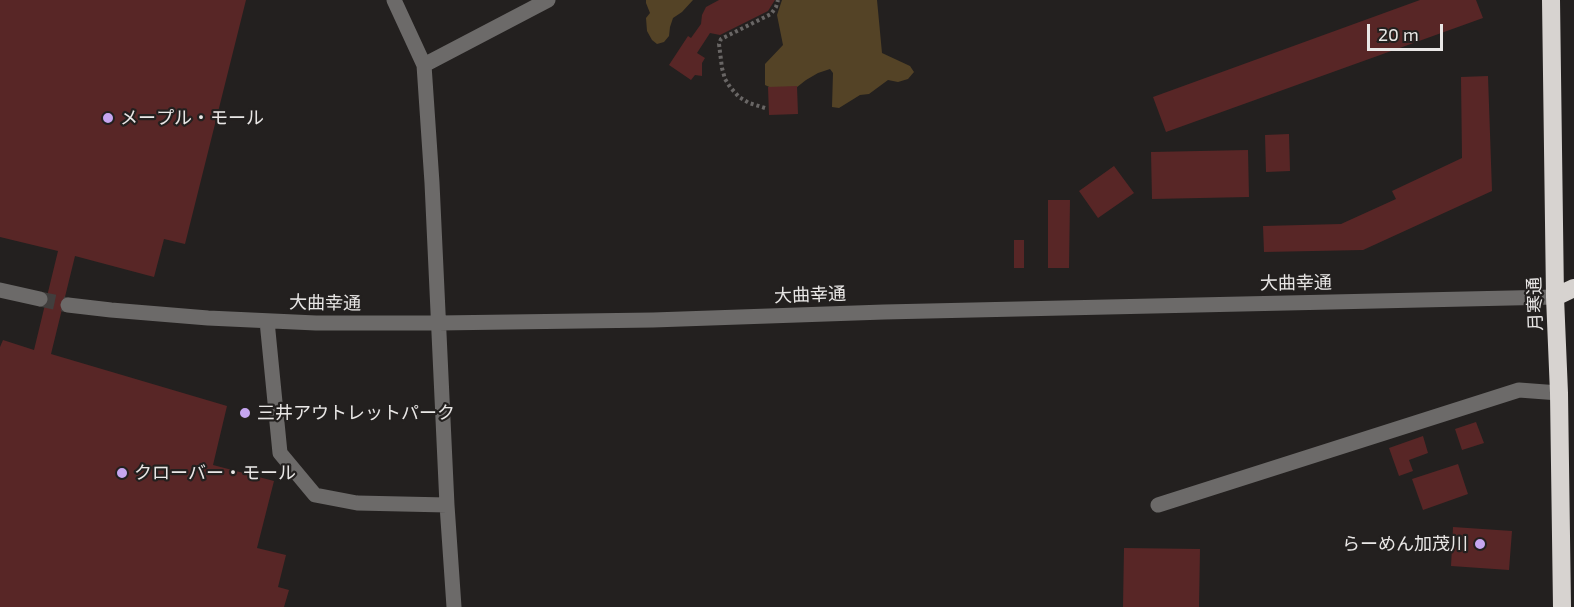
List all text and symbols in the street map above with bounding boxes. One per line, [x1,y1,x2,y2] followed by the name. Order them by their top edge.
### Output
[1370,12,1446,50] scale bar
[1378,23,1419,45] text: 20 m
[120,107,264,129] place label: メープル・モール
[101,111,115,125] marker: メープル・モール
[1260,272,1332,294] street label: 大曲幸通
[1523,277,1547,331] street label: 月寒通
[774,283,846,307] street label: 大曲幸通
[289,292,361,314] street label: 大曲幸通
[257,402,455,424] place label: 三井アウトレットパーク
[238,406,252,420] marker: 三井アウトレットパーク
[134,462,296,484] place label: クローバー・モール
[115,466,129,480] marker: クローバー・モール
[1342,533,1468,555] place label: らーめん加茂川
[1473,537,1487,551] marker: らーめん加茂川

